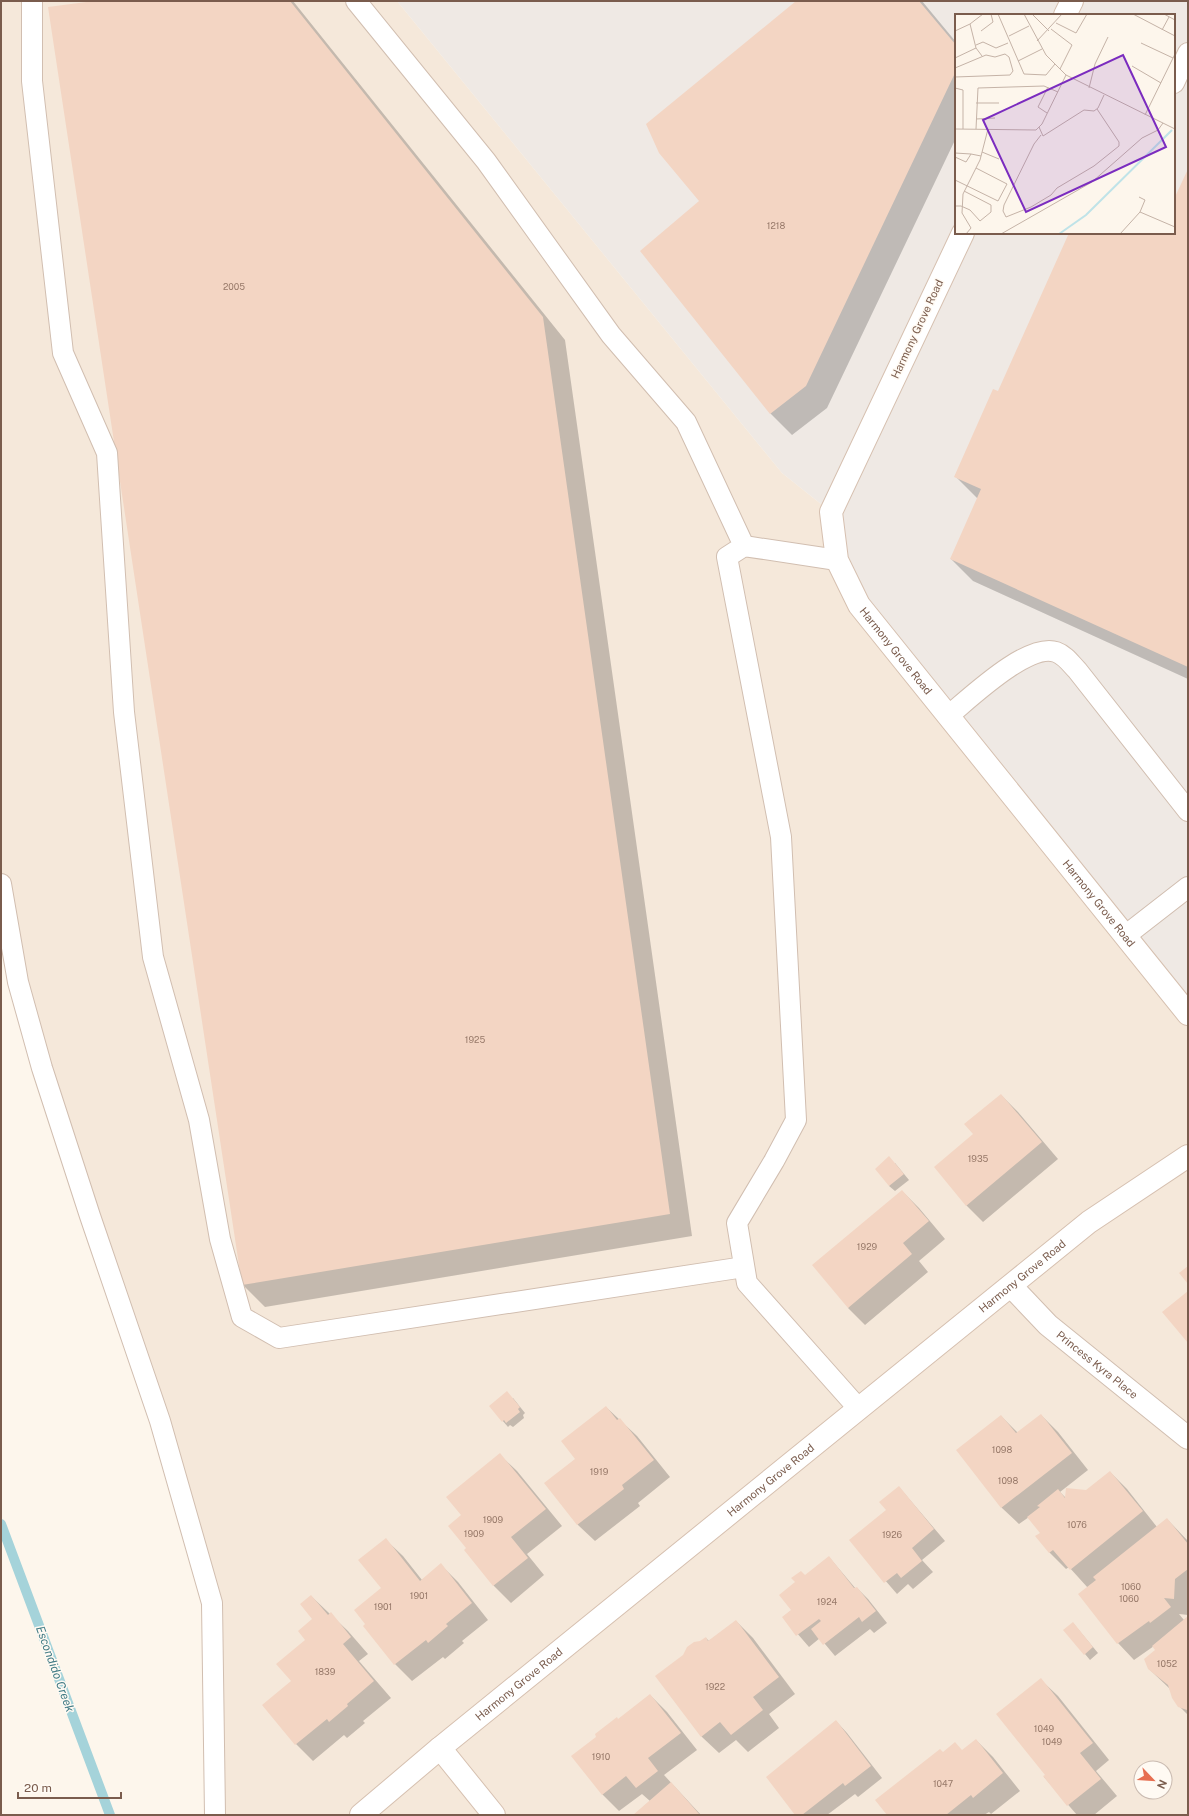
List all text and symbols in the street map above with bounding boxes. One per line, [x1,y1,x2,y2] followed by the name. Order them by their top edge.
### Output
[955,14,1175,234] inset map
[767,220,785,231] house number: 1218
[889,278,945,380] street label: Harmony Grove Road
[223,281,245,292] house number: 2005
[857,605,934,697] street label: Harmony Grove Road
[1060,857,1138,949] street label: Harmony Grove Road
[465,1034,485,1045] house number: 1925
[968,1153,989,1164] house number: 1935
[976,1237,1068,1315] street label: Harmony Grove Road
[857,1241,878,1252] house number: 1929
[1054,1328,1140,1401] street label: Princess Kyra Place
[725,1441,816,1519] street label: Harmony Grove Road
[992,1444,1012,1455] house number: 1098
[590,1466,609,1477] house number: 1919
[998,1475,1018,1486] house number: 1098
[483,1514,504,1525] house number: 1909
[1067,1519,1087,1530] house number: 1076
[464,1528,485,1539] house number: 1909
[882,1529,903,1540] house number: 1926
[1121,1581,1142,1592] house number: 1060
[410,1590,428,1601] house number: 1901
[1119,1593,1140,1604] house number: 1060
[817,1596,837,1607] house number: 1924
[374,1601,392,1612] house number: 1901
[33,1624,77,1714] water label: Escondido Creek
[473,1645,565,1723] street label: Harmony Grove Road
[1157,1658,1177,1669] house number: 1052
[315,1666,336,1677] house number: 1839
[705,1681,725,1692] house number: 1922
[1034,1723,1055,1734] house number: 1049
[1042,1736,1063,1747] house number: 1049
[592,1751,611,1762] house number: 1910
[1133,1760,1173,1800] north arrow
[18,1774,121,1800] scale bar
[933,1778,953,1789] house number: 1047
[1155,1778,1169,1791] text: N
[24,1781,52,1795] text: 20 m

